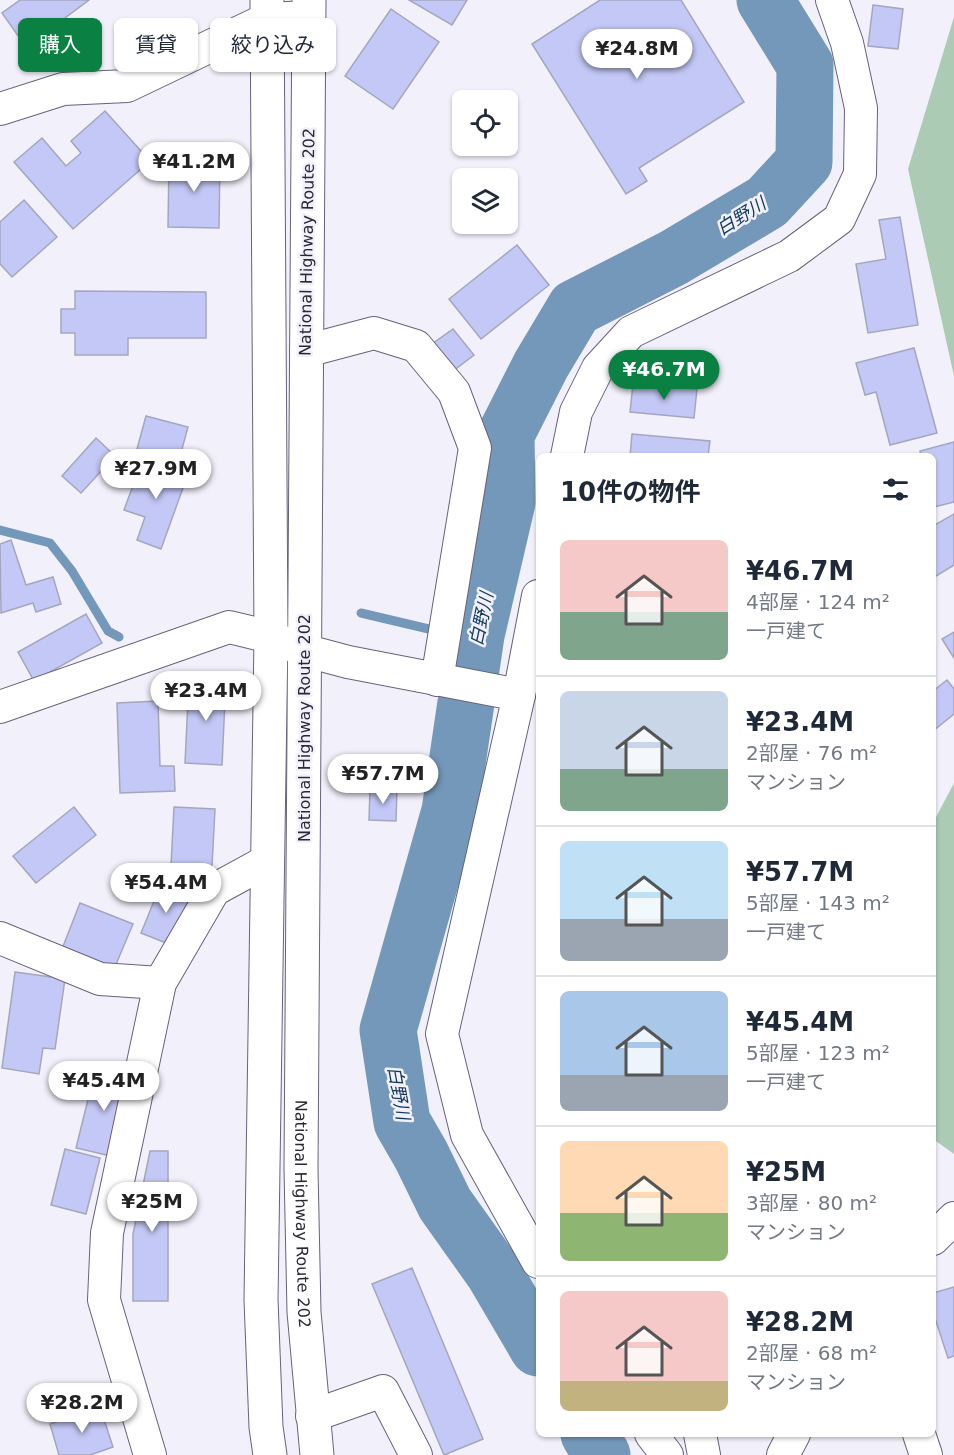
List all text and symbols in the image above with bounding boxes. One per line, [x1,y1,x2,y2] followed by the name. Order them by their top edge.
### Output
[18,18,102,72] chip: 購入
[114,18,198,72] chip: 賃貸
[210,18,336,72] chip: 絞り込み
[588,29,686,80] pin: ¥24.8M
[595,36,679,60] text: ¥24.8M
[452,90,518,234] map controls
[452,90,518,156] button: locate
[296,128,318,356] street label: National Highway Route 202
[145,142,243,193] pin: ¥41.2M
[152,149,236,173] text: ¥41.2M
[452,168,518,234] button: layers
[713,192,771,239] water label: 白野川
[615,350,713,401] pin: ¥46.7M
[622,357,706,381] text: ¥46.7M
[107,449,205,500] pin: ¥27.9M
[114,456,198,480] text: ¥27.9M
[879,473,912,506] icon: filters
[560,477,700,507] text: 10件の物件
[746,556,854,586] text: ¥46.7M
[608,564,680,636] icon: home
[465,588,497,648] water label: 白野川
[746,590,890,614] text: 4部屋 · 124 m²
[295,614,314,842] street label: National Highway Route 202
[746,619,826,643] text: 一戸建て
[157,671,255,722] pin: ¥23.4M
[164,678,248,702] text: ¥23.4M
[746,707,854,737] text: ¥23.4M
[608,715,680,787] icon: home
[746,741,877,765] text: 2部屋 · 76 m²
[334,754,432,805] pin: ¥57.7M
[341,761,425,785] text: ¥57.7M
[746,770,846,794] text: マンション
[746,857,854,887] text: ¥57.7M
[117,863,215,914] pin: ¥54.4M
[608,865,680,937] icon: home
[124,870,208,894] text: ¥54.4M
[746,891,890,915] text: 5部屋 · 143 m²
[746,920,826,944] text: 一戸建て
[746,1007,854,1037] text: ¥45.4M
[608,1015,680,1087] icon: home
[746,1041,890,1065] text: 5部屋 · 123 m²
[55,1061,153,1112] pin: ¥45.4M
[384,1065,414,1123] water label: 白野川
[62,1068,146,1092] text: ¥45.4M
[746,1070,826,1094] text: 一戸建て
[291,1100,315,1329] street label: National Highway Route 202
[746,1157,826,1187] text: ¥25M
[608,1165,680,1237] icon: home
[116,1182,188,1233] pin: ¥25M
[121,1189,183,1213] text: ¥25M
[746,1191,877,1215] text: 3部屋 · 80 m²
[746,1220,846,1244] text: マンション
[746,1307,854,1337] text: ¥28.2M
[608,1315,680,1387] icon: home
[746,1341,877,1365] text: 2部屋 · 68 m²
[746,1370,846,1394] text: マンション
[33,1383,131,1434] pin: ¥28.2M
[40,1390,124,1414] text: ¥28.2M

